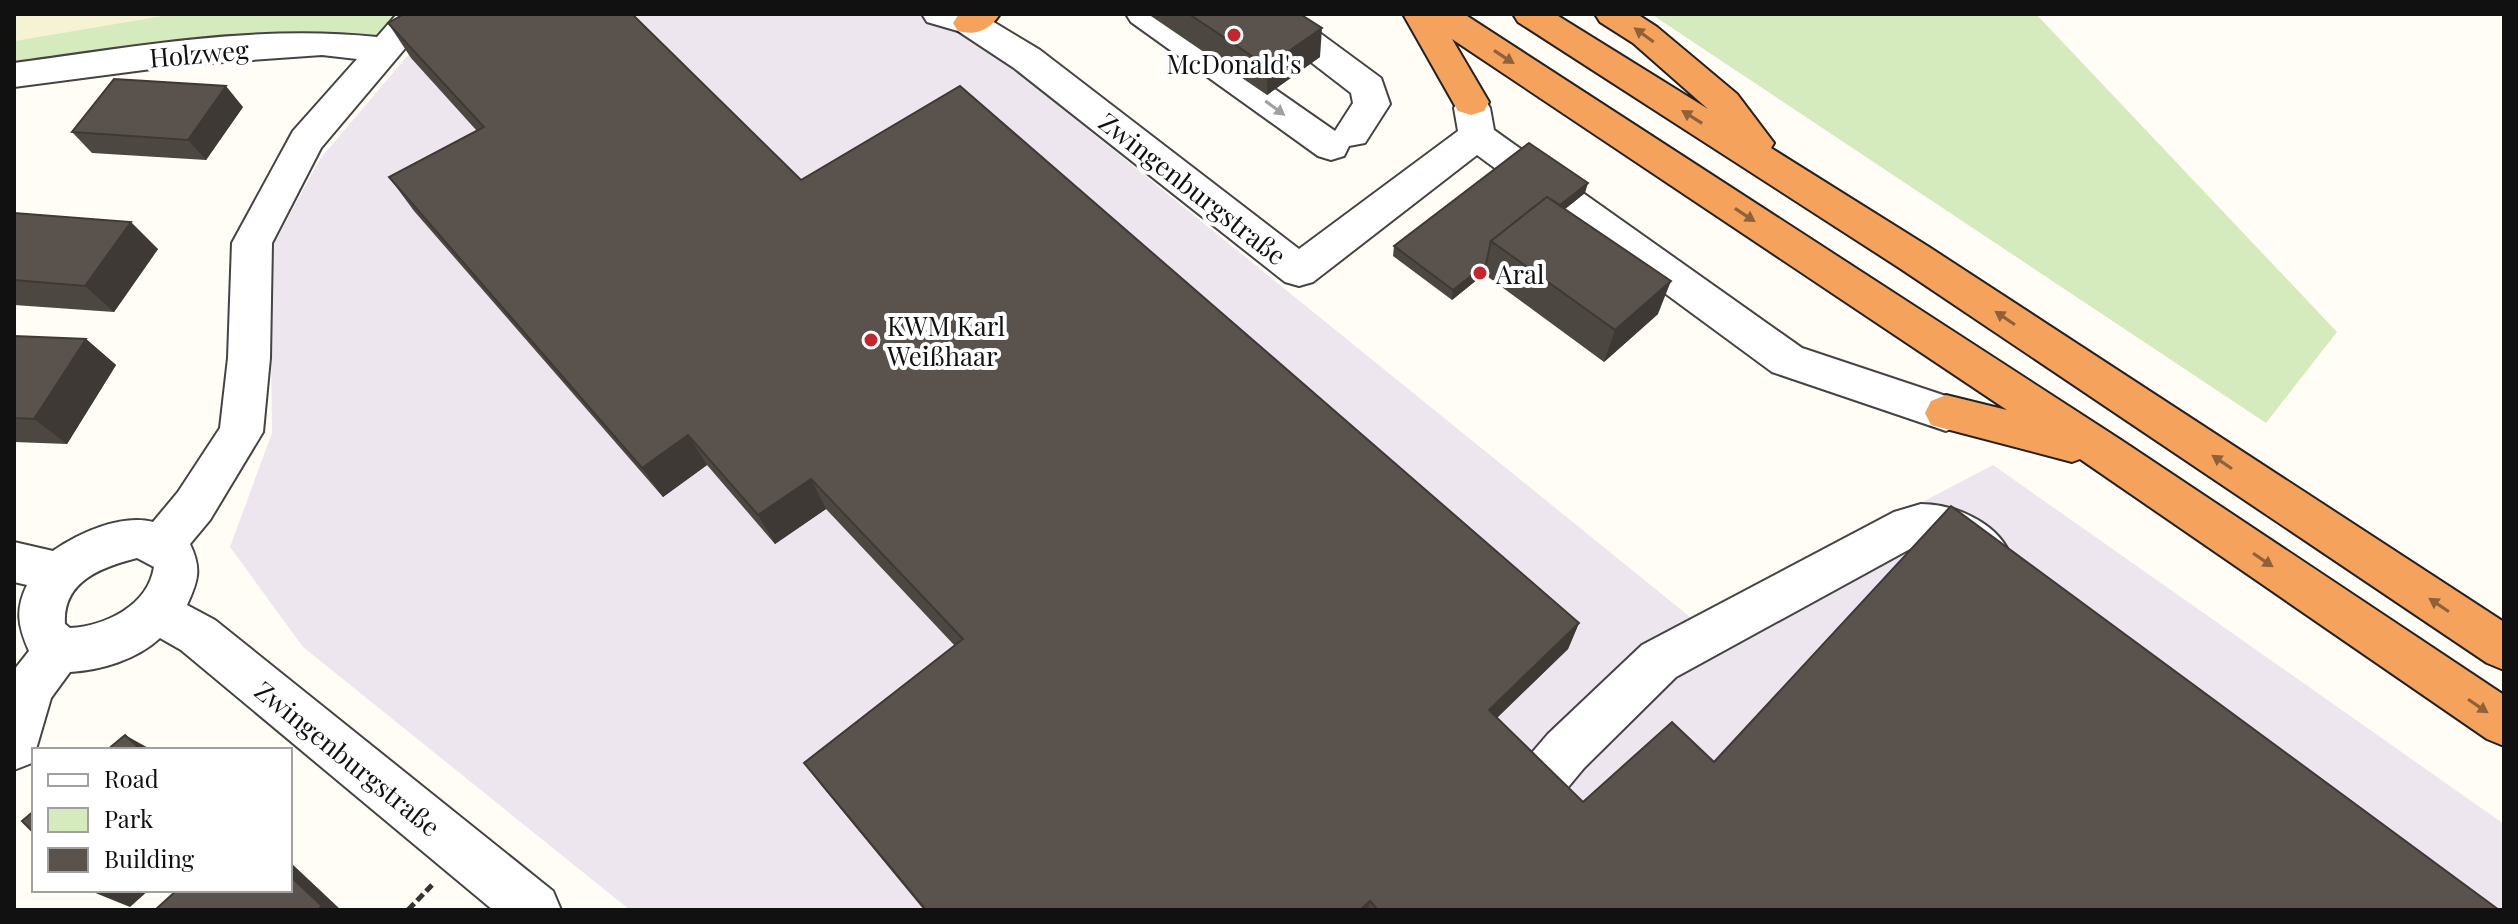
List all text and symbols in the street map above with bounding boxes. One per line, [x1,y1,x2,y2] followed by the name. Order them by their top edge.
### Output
[1225,26,1243,44] marker: McDonald's
[1634,28,1654,44] one-way arrow
[148,31,250,75] street label: Holzweg
[1166,46,1302,81] place label: McDonald's
[1493,49,1515,64] one-way arrow
[1265,100,1286,115] one-way arrow
[1092,104,1294,272] street label: Zwingenburgstraße
[1682,110,1703,125] one-way arrow
[1734,207,1755,222] one-way arrow
[1495,256,1544,291] place label: Aral
[1471,264,1489,282] marker: Aral
[886,308,1005,373] place label: KWM Karl Weißhaar
[1995,311,2016,326] one-way arrow
[862,331,880,349] marker: KWM Karl Weißhaar
[2212,454,2233,469] one-way arrow
[2252,552,2273,567] one-way arrow
[2428,599,2450,613] one-way arrow
[248,672,448,844] street label: Zwingenburgstraße
[2467,698,2489,712] one-way arrow
[32,748,292,892] legend
[104,762,159,794] text: Road
[104,802,154,834] text: Park
[104,842,195,874] text: Building

